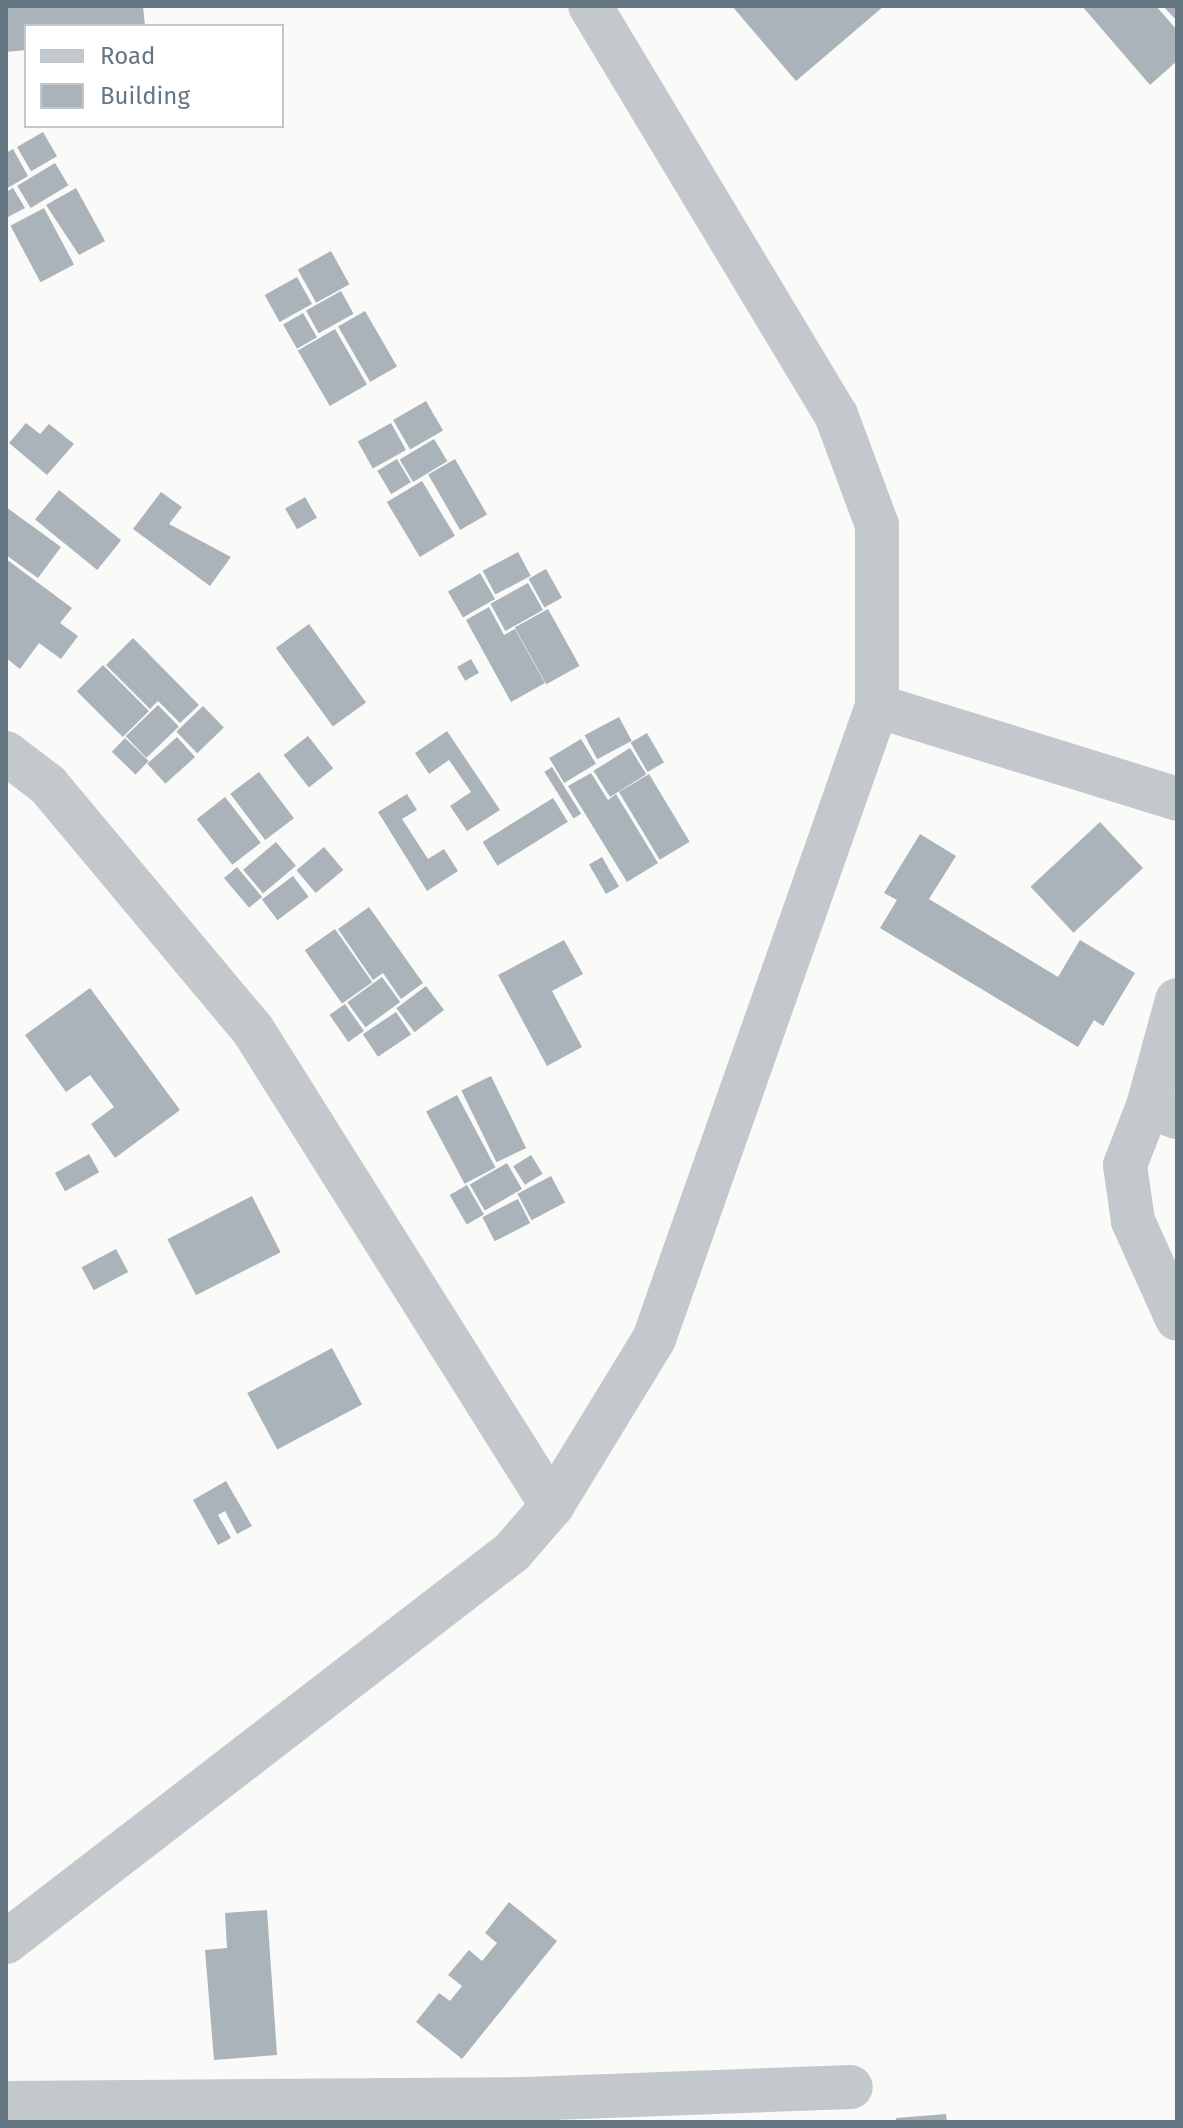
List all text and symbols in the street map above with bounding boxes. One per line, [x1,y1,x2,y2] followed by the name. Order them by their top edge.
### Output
[24,24,284,128] legend
[100,42,155,70] text: Road
[100,82,190,110] text: Building

